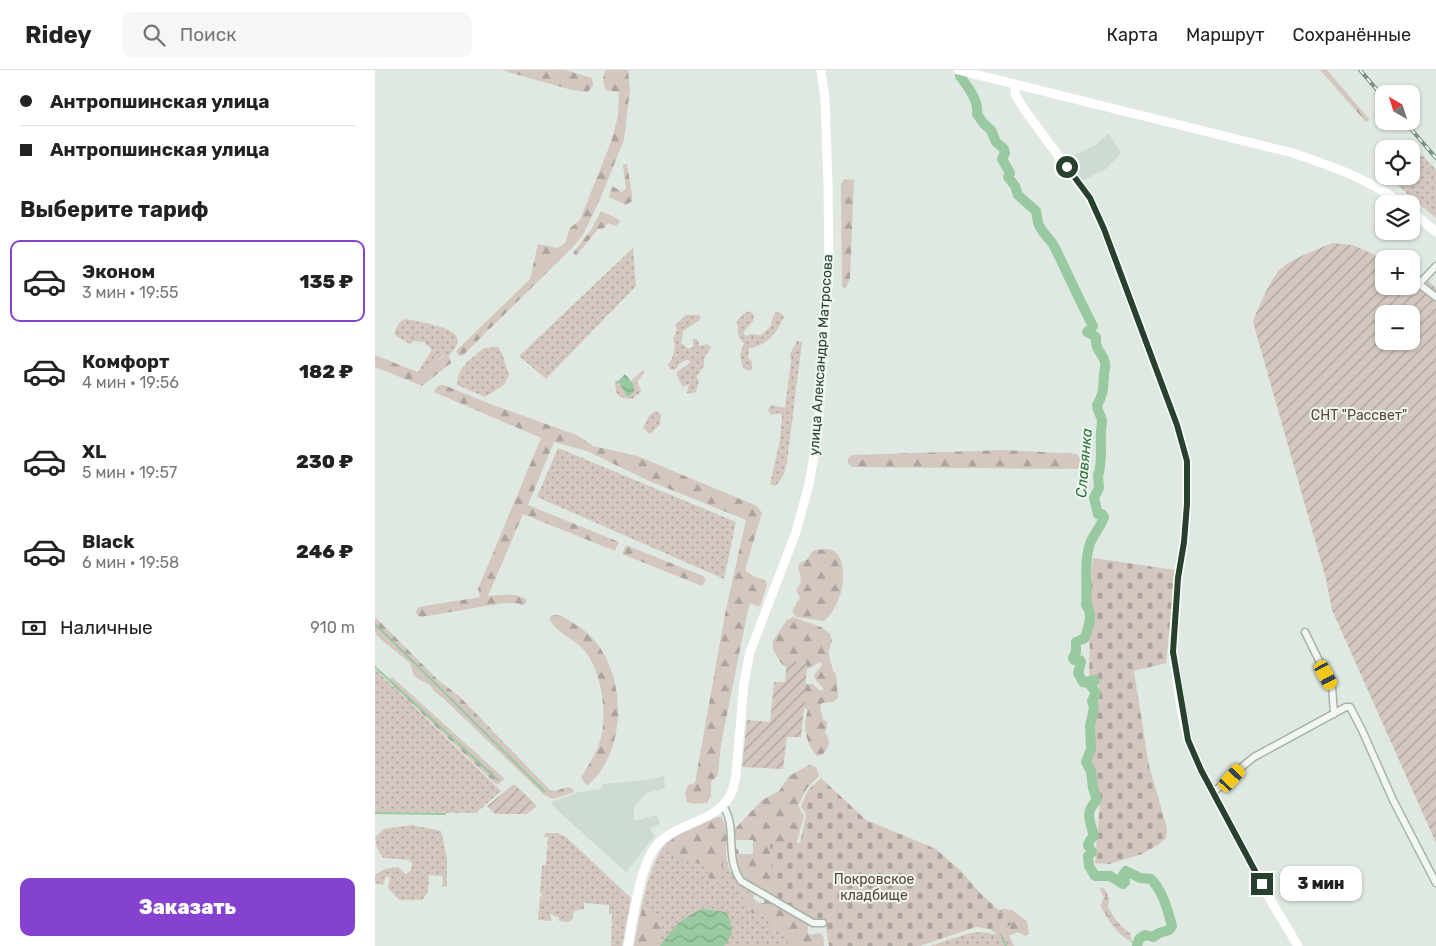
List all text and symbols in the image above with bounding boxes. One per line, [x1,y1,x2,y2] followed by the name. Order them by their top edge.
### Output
[122,12,472,57] search box
[25,21,92,49] text: Ridey
[140,21,168,49] icon: search
[180,23,236,46] text: Поиск
[1107,24,1158,46] text: Карта
[1186,24,1265,46] text: Маршрут
[1293,24,1411,46] text: Сохранённые
[1375,85,1420,130] north arrow
[1375,85,1420,350] map controls
[50,90,269,113] text: Антропшинская улица
[50,138,269,161] text: Антропшинская улица
[1375,140,1420,185] button: locate
[1056,156,1078,178] route start
[1375,195,1420,240] button: layers
[20,196,209,223] text: Выберите тариф
[1375,250,1420,295] button: +
[805,254,837,456] street label: улица Александра Матросова
[22,259,67,304] icon: car
[82,260,155,283] text: Эконом
[299,270,353,293] text: 135 ₽
[82,283,179,302] text: 3 мин · 19:55
[1375,305,1420,350] button: −
[22,349,67,394] icon: car
[82,350,169,373] text: Комфорт
[299,360,353,383] text: 182 ₽
[82,373,179,392] text: 4 мин · 19:56
[1311,407,1407,424] park label: СНТ "Рассвет"
[1072,427,1096,499] water label: Славянка
[22,439,67,484] icon: car
[82,440,106,463] text: XL
[296,450,353,473] text: 230 ₽
[82,463,177,482] text: 5 мин · 19:57
[22,529,67,574] icon: car
[82,530,134,553] text: Black
[296,540,353,563] text: 246 ₽
[82,553,179,572] text: 6 мин · 19:58
[20,614,48,642] icon: cash
[60,616,153,639] text: Наличные
[310,618,355,637] text: 910 m
[1312,658,1339,692] car
[1216,762,1247,794] car
[1279,866,1362,902] callout: 3 мин
[834,871,914,904] park label: Покровское кладбище
[1251,873,1273,895] route end
[1298,874,1344,893] text: 3 мин
[20,878,355,936] button: Заказать

